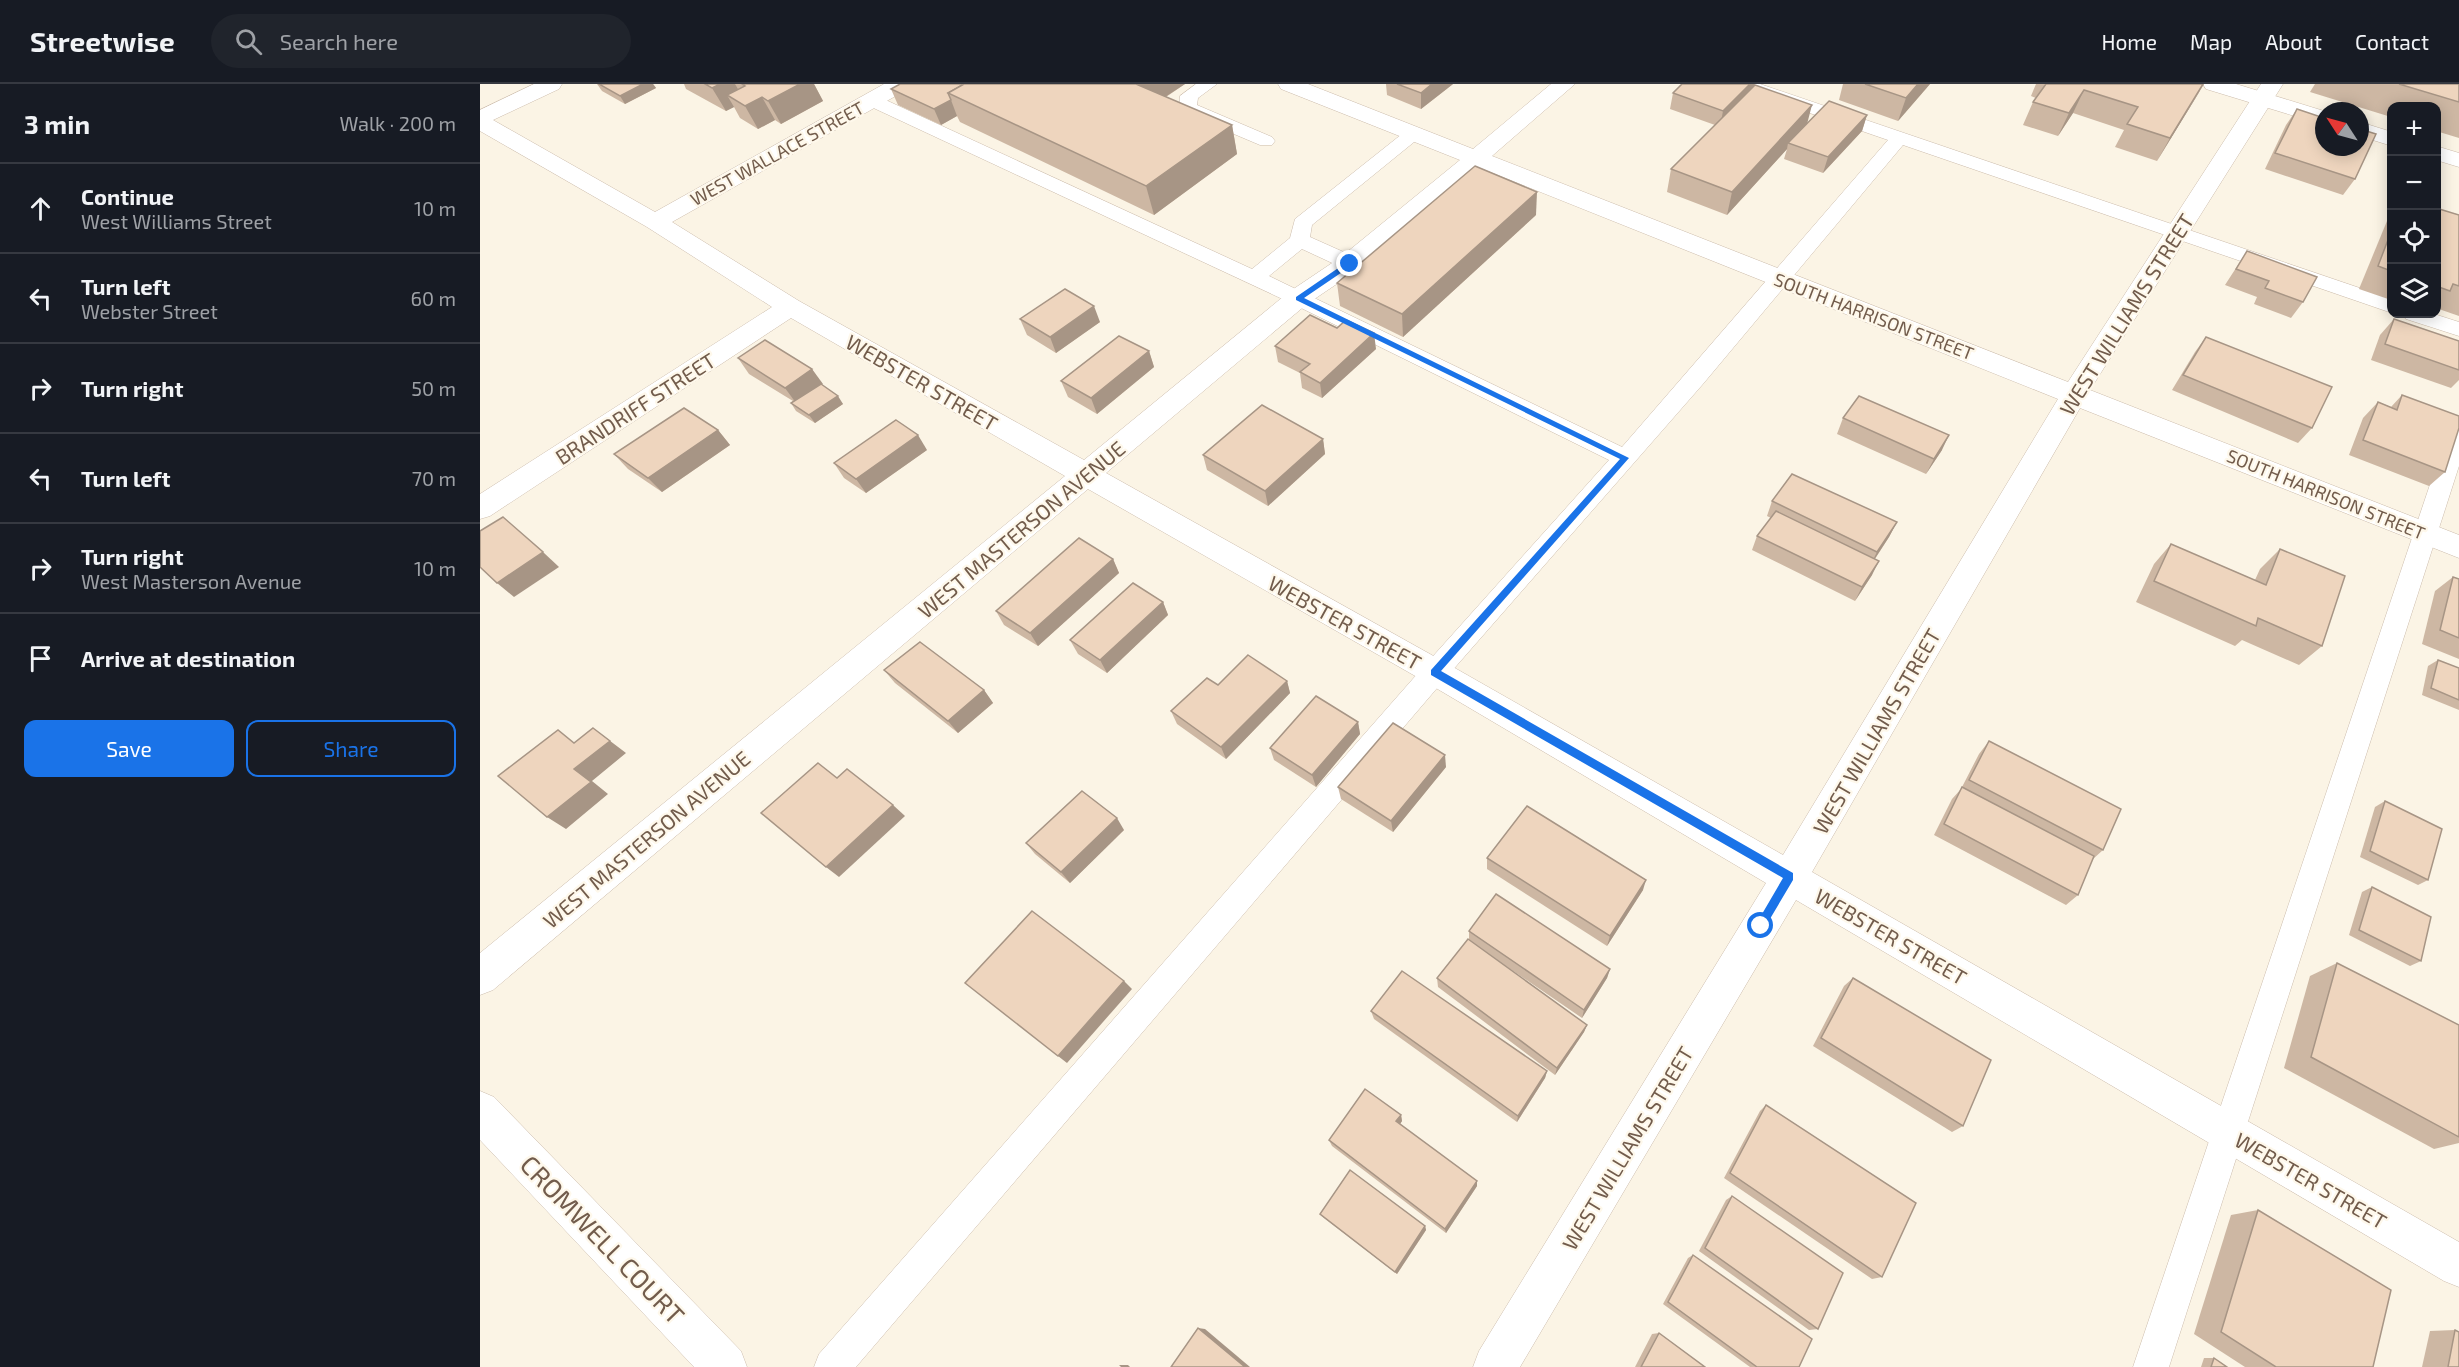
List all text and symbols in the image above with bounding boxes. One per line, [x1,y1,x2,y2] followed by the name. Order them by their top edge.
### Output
[211,14,631,68] search box
[30,24,175,58] text: Streetwise
[232,25,265,58] icon: search
[280,28,398,54] text: Search here
[2101,29,2157,54] text: Home
[2190,29,2232,54] text: Map
[2265,29,2322,54] text: About
[2355,29,2429,54] text: Contact
[686,96,868,210] street label: WEST WALLACE STREET
[2315,102,2369,156] north arrow
[2387,102,2441,318] map controls
[2387,102,2441,156] button: +
[24,108,90,139] text: 3 min
[339,111,456,135] text: Walk · 200 m
[2387,156,2441,210] button: −
[81,183,174,209] text: Continue
[24,192,57,225] icon: ahead
[414,196,456,220] text: 10 m
[81,209,272,233] text: West Williams Street
[2054,209,2198,419] street label: WEST WILLIAMS STREET
[2387,210,2441,264] button: locate
[1336,250,1362,276] route end
[2387,264,2441,318] button: layers
[1771,268,1977,364] street label: SOUTH HARRISON STREET
[81,273,170,299] text: Turn left
[24,282,57,315] icon: left
[411,286,456,310] text: 60 m
[81,299,218,323] text: Webster Street
[842,328,1002,436] street label: WEBSTER STREET
[550,347,720,469] street label: BRANDRIFF STREET
[24,372,57,405] icon: right
[81,375,183,401] text: Turn right
[411,376,456,400] text: 50 m
[912,435,1130,623] street label: WEST MASTERSON AVENUE
[2224,444,2429,544] street label: SOUTH HARRISON STREET
[24,462,57,495] icon: left
[81,465,170,491] text: Turn left
[412,466,456,490] text: 70 m
[81,543,183,569] text: Turn right
[24,552,57,585] icon: right
[414,556,456,580] text: 10 m
[81,569,302,593] text: West Masterson Avenue
[1264,570,1426,674] street label: WEBSTER STREET
[1807,624,1945,838] street label: WEST WILLIAMS STREET
[24,642,57,675] icon: arrive
[81,645,295,671] text: Arrive at destination
[24,720,234,777] button: Save
[246,720,456,777] button: Share
[537,745,755,933] street label: WEST MASTERSON AVENUE
[1811,882,1971,990] street label: WEBSTER STREET
[1747,912,1773,938] route start
[1556,1042,1698,1254] street label: WEST WILLIAMS STREET
[2231,1126,2391,1234] street label: WEBSTER STREET
[515,1148,691,1330] street label: CROMWELL COURT

